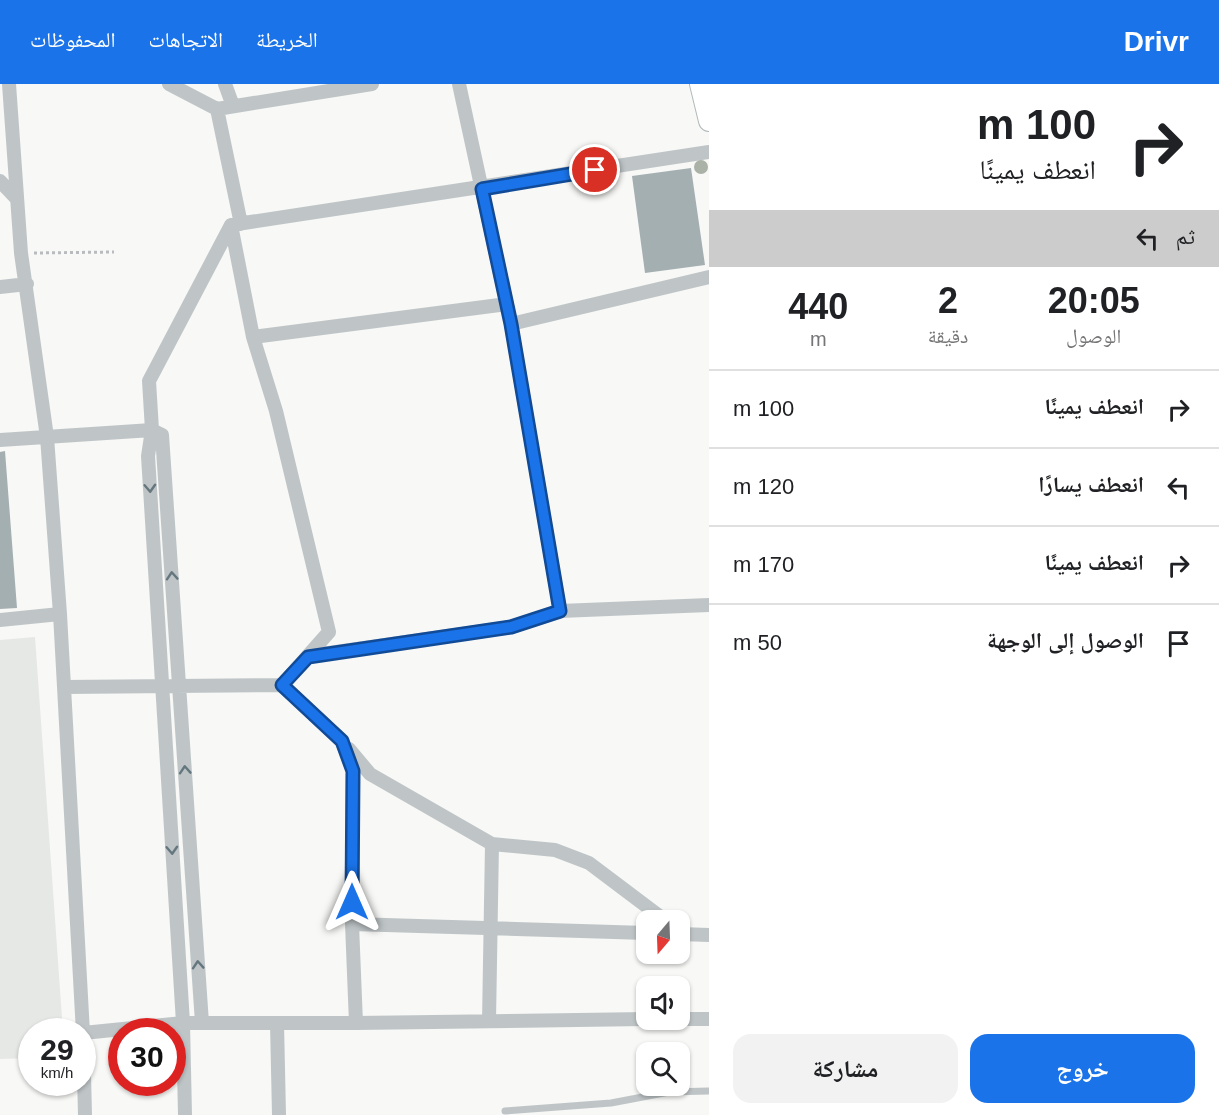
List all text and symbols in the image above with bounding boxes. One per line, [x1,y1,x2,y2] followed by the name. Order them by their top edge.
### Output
[1124,26,1189,57] text: Drivr
[30,28,115,51] text: المحفوظات
[148,28,223,51] text: الاتجاهات
[256,28,318,51] text: الخريطة
[977,101,1096,148] text: 100 m
[1117,108,1195,186] icon: right
[569,144,620,195] pin
[578,153,611,186] icon: arrive
[980,155,1096,185] text: انعطف يمينًا
[1131,222,1164,255] icon: left
[1176,224,1195,249] text: ثم
[938,280,958,321] text: 2
[1048,280,1140,321] text: 20:05
[788,286,848,327] text: 440
[928,325,968,347] text: دقيقة
[1066,325,1121,347] text: الوصول
[810,328,827,350] text: m
[1162,393,1195,426] icon: right
[1045,394,1144,419] text: انعطف يمينًا
[733,396,794,421] text: 100 m
[1162,471,1195,504] icon: left
[1038,472,1144,497] text: انعطف يسارًا
[733,474,794,499] text: 120 m
[144,483,157,492] one-way arrow
[1162,549,1195,582] icon: right
[1045,550,1144,575] text: انعطف يمينًا
[733,552,794,577] text: 170 m
[166,571,179,580] one-way arrow
[1162,627,1195,660] icon: arrive
[987,628,1144,653] text: الوصول إلى الوجهة
[733,630,782,655] text: 50 m
[179,766,192,775] one-way arrow
[166,846,179,855] one-way arrow
[320,870,384,934] position arrow
[636,910,690,964] north arrow
[636,910,690,1096] map controls
[192,960,205,969] one-way arrow
[636,976,690,1030] button: sound
[108,1018,186,1096] speed limit sign: 30
[40,1033,74,1066] text: 29
[733,1034,958,1103] button: مشاركة
[970,1034,1195,1103] button: خروج
[636,1042,690,1096] button: search
[41,1064,73,1081] text: km/h

